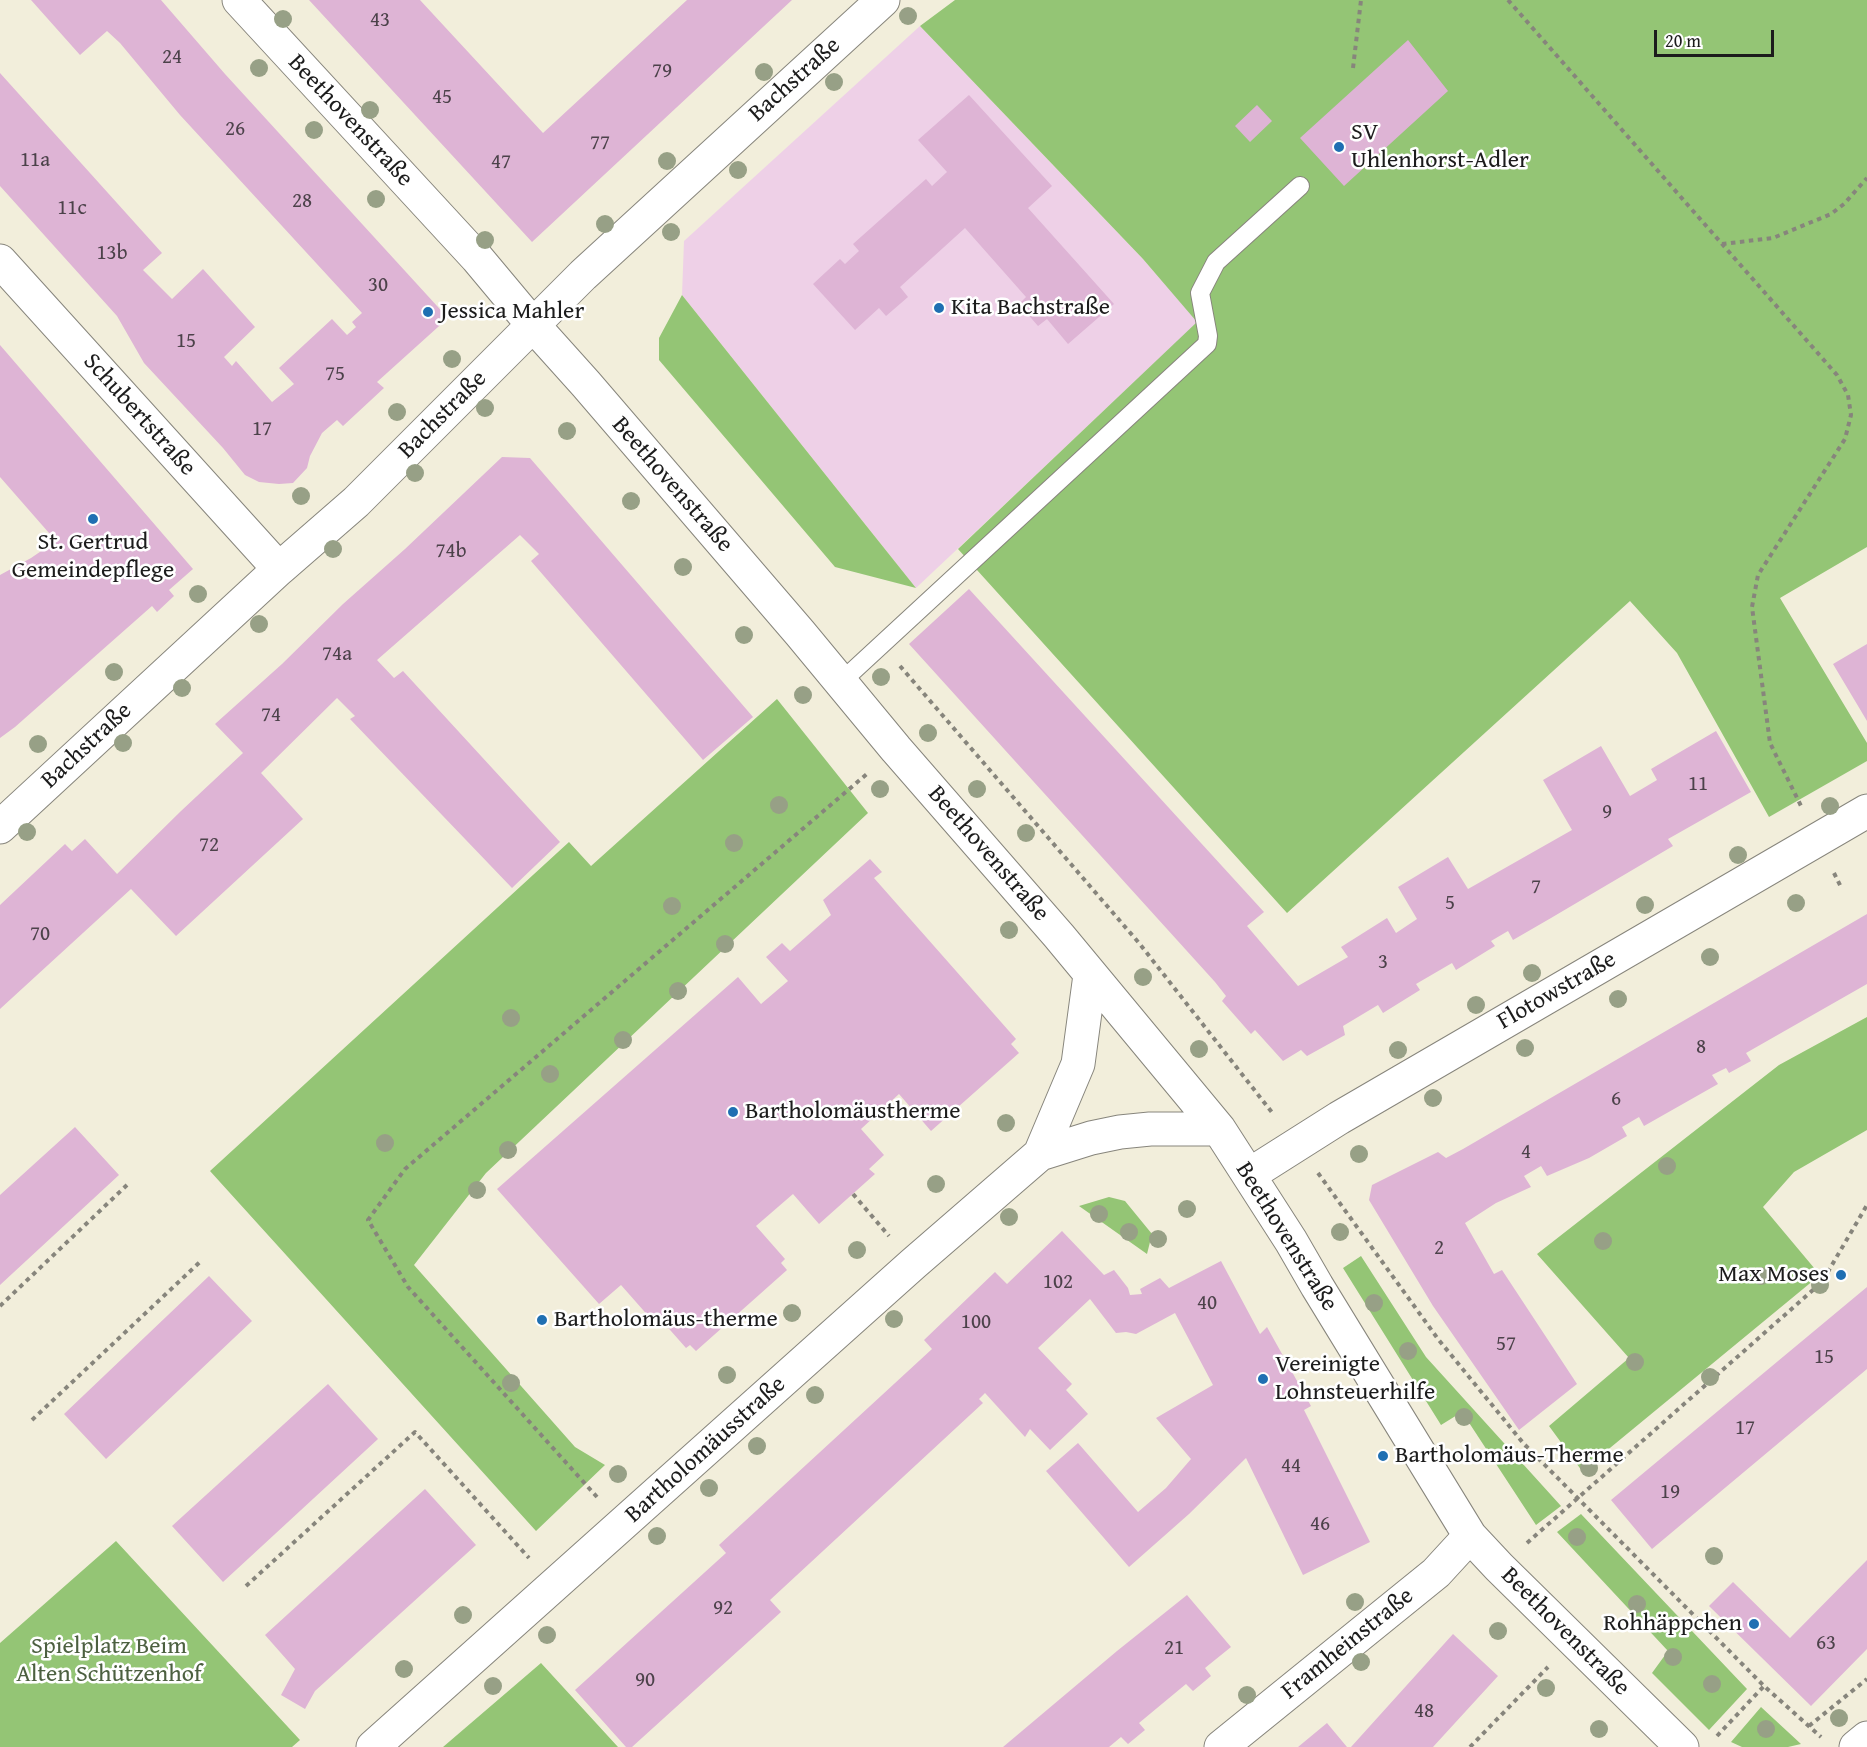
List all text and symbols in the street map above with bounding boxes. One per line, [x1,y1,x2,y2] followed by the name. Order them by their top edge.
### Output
[370,8,390,34] house number: 43
[1657,18,1777,56] scale bar
[1665,27,1701,54] text: 20 m
[743,31,847,129] street label: Bachstraße
[162,45,182,71] house number: 24
[281,49,419,193] street label: Beethovenstraße
[652,59,672,85] house number: 79
[432,85,452,111] house number: 45
[225,117,245,143] house number: 26
[1351,119,1529,175] place label: SV Uhlenhorst-Adler
[590,131,610,157] house number: 77
[1332,140,1346,154] marker: SV Uhlenhorst-Adler
[20,148,50,174] house number: 11a
[491,150,511,176] house number: 47
[292,189,312,215] house number: 28
[57,196,87,222] house number: 11c
[96,241,128,267] house number: 13b
[368,273,388,299] house number: 30
[951,294,1110,322] place label: Kita Bachstraße
[440,298,584,326] place label: Jessica Mahler
[932,301,946,315] marker: Kita Bachstraße
[421,305,435,319] marker: Jessica Mahler
[176,329,196,355] house number: 15
[76,348,202,482] street label: Schubertstraße
[325,362,345,388] house number: 75
[393,365,493,465] street label: Bachstraße
[605,411,739,559] street label: Beethovenstraße
[252,417,272,443] house number: 17
[86,512,100,526] marker: St. Gertrud Gemeindepflege
[12,529,174,585] place label: St. Gertrud Gemeindepflege
[435,539,467,565] house number: 74b
[322,642,352,668] house number: 74a
[36,697,138,795] street label: Bachstraße
[261,703,281,729] house number: 74
[1688,772,1708,798] house number: 11
[921,780,1055,928] street label: Beethovenstraße
[1602,800,1612,826] house number: 9
[199,833,219,859] house number: 72
[1531,875,1541,901] house number: 7
[1445,891,1455,917] house number: 5
[30,922,50,948] house number: 70
[1492,945,1622,1037] street label: Flotowstraße
[1378,950,1388,976] house number: 3
[1696,1035,1706,1061] house number: 8
[1611,1087,1621,1113] house number: 6
[745,1098,960,1126] place label: Bartholomäustherme
[726,1105,740,1119] marker: Bartholomäustherme
[1521,1140,1531,1166] house number: 4
[1229,1157,1343,1317] street label: Beethovenstraße
[1434,1236,1444,1262] house number: 2
[1718,1261,1829,1289] place label: Max Moses
[1834,1268,1848,1282] marker: Max Moses
[1043,1270,1073,1296] house number: 102
[1197,1291,1217,1317] house number: 40
[554,1306,778,1334] place label: Bartholomäus-therme
[961,1310,991,1336] house number: 100
[535,1313,549,1327] marker: Bartholomäus-therme
[1496,1332,1516,1358] house number: 57
[1814,1345,1834,1371] house number: 15
[1275,1351,1435,1407] place label: Vereinigte Lohnsteuerhilfe
[620,1370,792,1530] street label: Bartholomäusstraße
[1256,1372,1270,1386] marker: Vereinigte Lohnsteuerhilfe
[1735,1416,1755,1442] house number: 17
[1395,1442,1624,1470] place label: Bartholomäus-Therme
[1376,1449,1390,1463] marker: Bartholomäus-Therme
[1281,1454,1301,1480] house number: 44
[1660,1480,1680,1506] house number: 19
[1310,1512,1330,1538] house number: 46
[1495,1562,1635,1702] street label: Beethovenstraße
[1276,1582,1420,1706] street label: Framheinstraße
[713,1596,733,1622] house number: 92
[1603,1610,1742,1638] place label: Rohhäppchen
[1747,1617,1761,1631] marker: Rohhäppchen
[1816,1631,1836,1657] house number: 63
[16,1633,202,1689] park label: Spielplatz Beim Alten Schützenhof
[1164,1636,1184,1662] house number: 21
[635,1668,655,1694] house number: 90
[1414,1699,1434,1725] house number: 48

